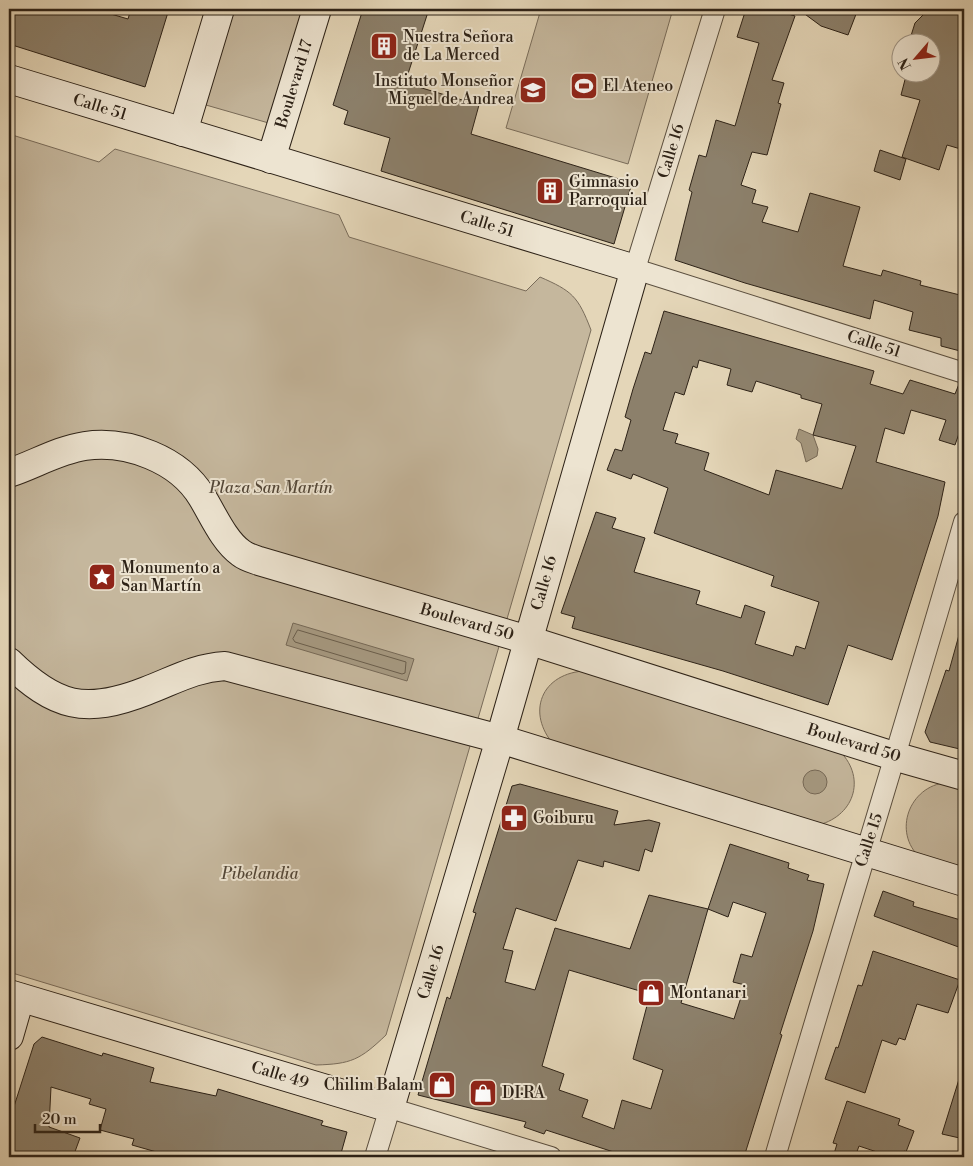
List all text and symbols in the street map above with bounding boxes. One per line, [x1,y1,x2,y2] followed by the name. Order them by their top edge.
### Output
[403,27,515,65] place label: Nuestra Señora de La Merced
[369,31,399,61] building icon: Nuestra Señora de La Merced
[890,32,940,82] north arrow
[271,37,317,132] street label: Boulevard 17
[895,55,916,73] text: N
[375,71,515,109] place label: Instituto Monseñor Miguel de Andrea
[569,71,599,101] sports icon: El Ateneo
[518,75,548,105] school or university icon: Instituto Monseñor Miguel de Andrea
[603,76,673,96] place label: El Ateneo
[70,89,130,125] street label: Calle 51
[653,121,689,181] street label: Calle 16
[569,172,648,210] place label: Gimnasio Parroquial
[535,176,565,206] building icon: Gimnasio Parroquial
[457,206,517,242] street label: Calle 51
[844,326,904,362] street label: Calle 51
[208,478,334,498] park label: Plaza San Martín
[527,553,561,613] street label: Calle 16
[121,558,221,596] place label: Monumento a San Martín
[87,562,117,592] place icon: Monumento a San Martín
[417,599,516,645] street label: Boulevard 50
[804,719,903,767] street label: Boulevard 50
[499,803,529,833] pharmacy icon: Goiburu
[533,808,594,828] place label: Goiburu
[851,810,887,870] street label: Calle 15
[221,864,299,884] park label: Pibelandia
[413,942,449,1002] street label: Calle 16
[636,978,666,1008] shop icon: Montanari
[670,983,747,1003] place label: Montanari
[249,1057,311,1093] street label: Calle 49
[427,1070,457,1100] shop icon: Chilim Balam
[324,1075,423,1095] place label: Chilim Balam
[468,1078,498,1108] shop icon: DI·RA
[502,1083,546,1103] place label: DI·RA
[35,1101,100,1133] scale bar
[42,1110,77,1129] text: 20 m

